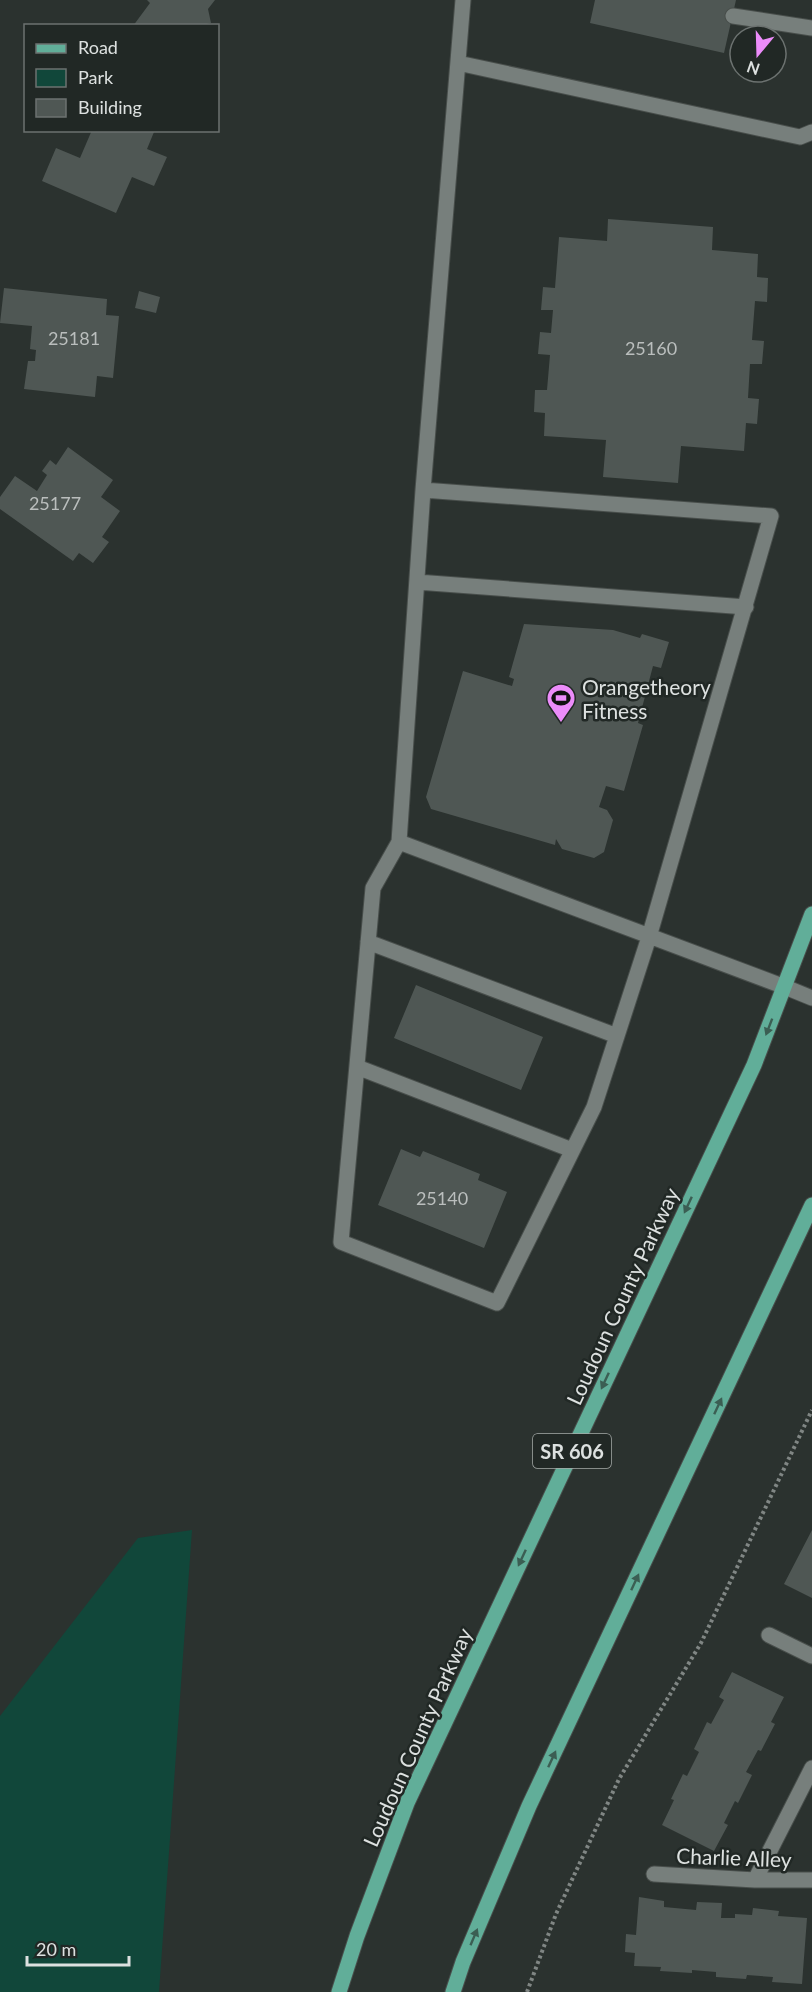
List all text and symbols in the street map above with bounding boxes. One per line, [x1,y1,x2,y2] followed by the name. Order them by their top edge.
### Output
[24,24,219,132] legend
[728,24,788,84] north arrow
[78,36,118,58] text: Road
[744,58,762,80] text: N
[78,66,114,88] text: Park
[78,96,142,118] text: Building
[48,327,100,349] house number: 25181
[625,337,677,359] house number: 25160
[29,492,81,514] house number: 25177
[582,674,711,723] place label: Orangetheory Fitness
[545,682,577,724] sports icon: Orangetheory Fitness
[764,1019,774,1037] one-way arrow
[561,1183,683,1409] street label: Loudoun County Parkway
[416,1187,468,1209] house number: 25140
[684,1196,693,1213] one-way arrow
[600,1372,609,1389] one-way arrow
[713,1397,722,1414] one-way arrow
[533,1434,611,1468] road number: SR 606
[517,1549,527,1567] one-way arrow
[630,1574,639,1591] one-way arrow
[357,1624,477,1850] street label: Loudoun County Parkway
[547,1750,556,1767] one-way arrow
[676,1842,792,1872] street label: Charlie Alley
[469,1928,479,1946] one-way arrow
[27,1929,129,1967] scale bar
[36,1938,76,1960] text: 20 m

